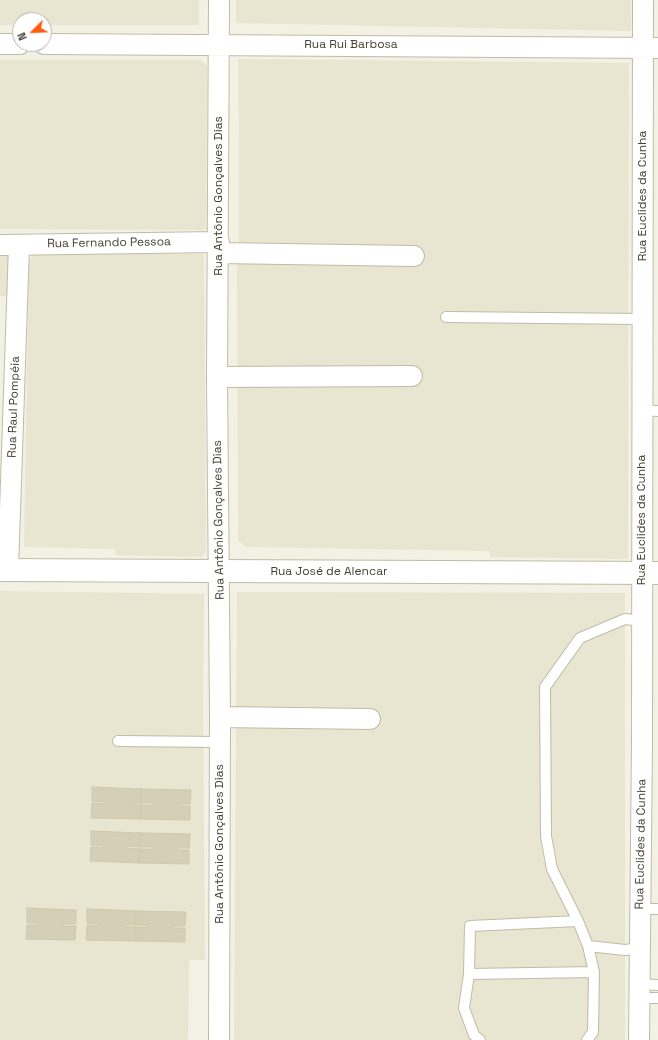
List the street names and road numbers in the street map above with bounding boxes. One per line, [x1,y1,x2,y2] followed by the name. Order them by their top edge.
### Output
[304,38,398,52] street label: Rua Rui Barbosa
[212,116,226,276] street label: Rua Antônio Gonçalves Dias
[636,131,650,261] street label: Rua Euclides da Cunha
[47,235,171,251] street label: Rua Fernando Pessoa
[5,356,23,458] street label: Rua Raul Pompéia
[210,440,228,600] street label: Rua Antônio Gonçalves Dias
[635,455,649,585] street label: Rua Euclides da Cunha
[270,565,388,579] street label: Rua José de Alencar
[213,764,227,924] street label: Rua Antônio Gonçalves Dias
[633,779,649,909] street label: Rua Euclides da Cunha

